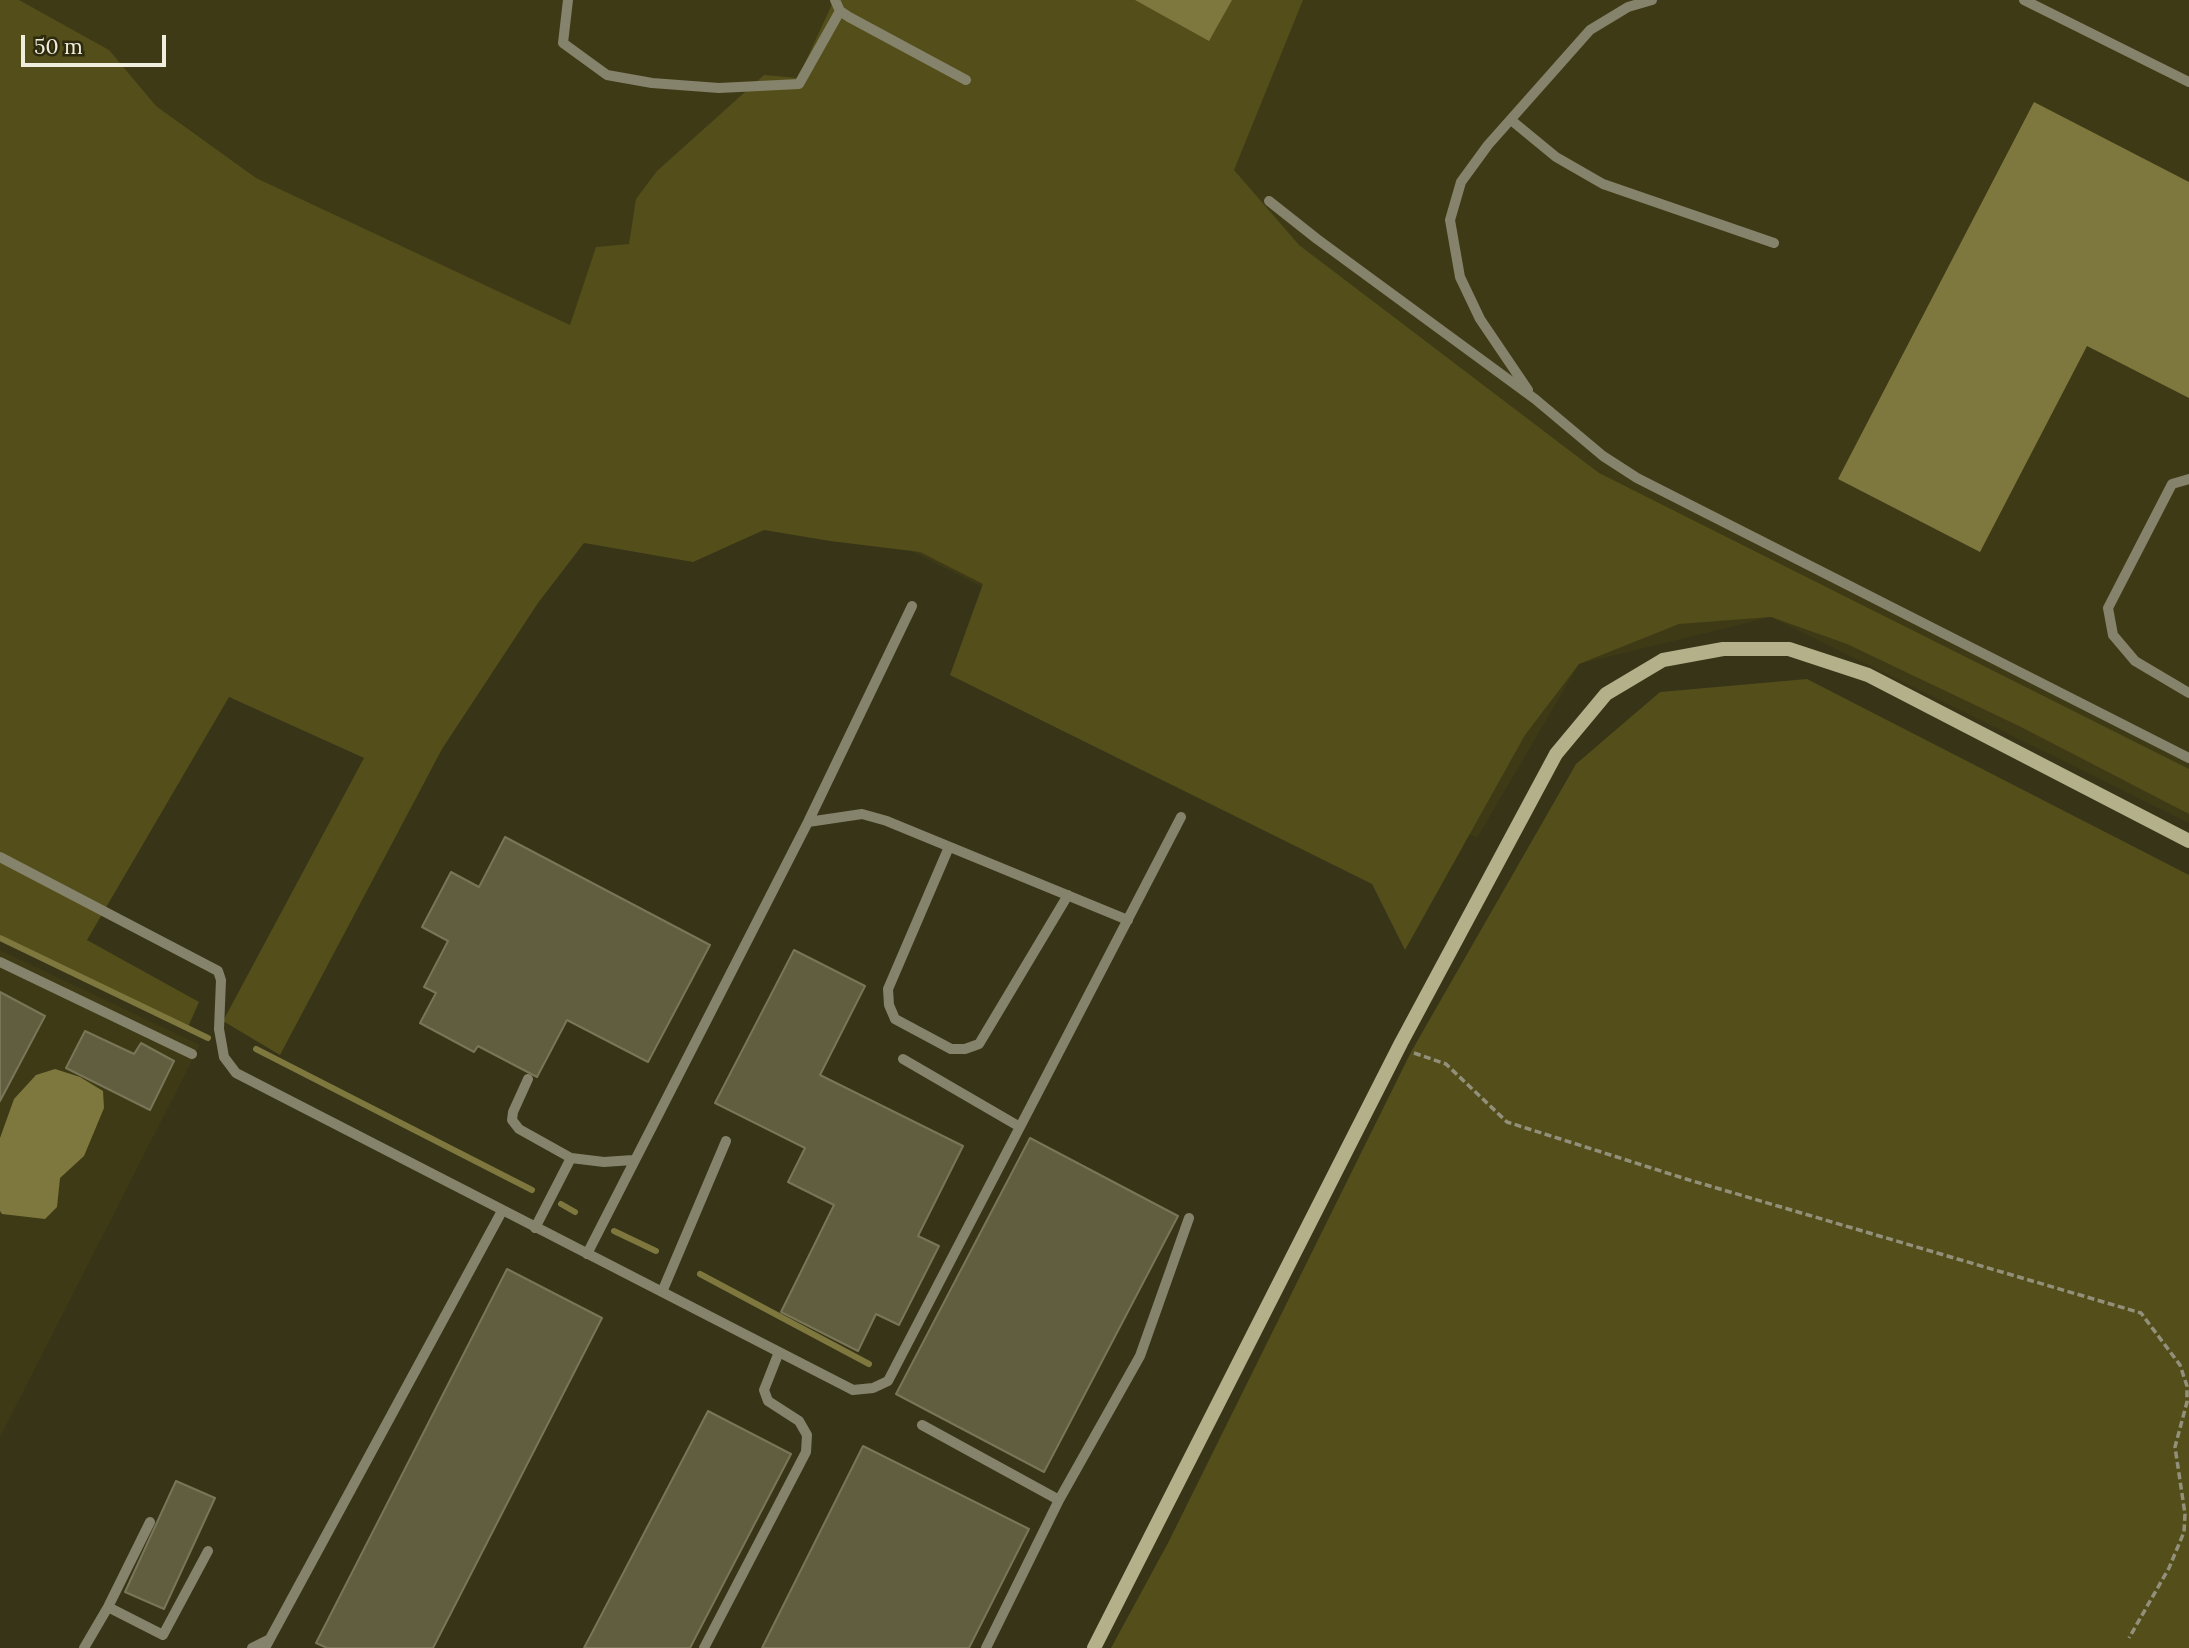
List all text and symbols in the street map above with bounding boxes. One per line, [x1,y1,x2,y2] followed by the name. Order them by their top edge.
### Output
[24,21,170,65] scale bar
[34,33,83,60] text: 50 m

